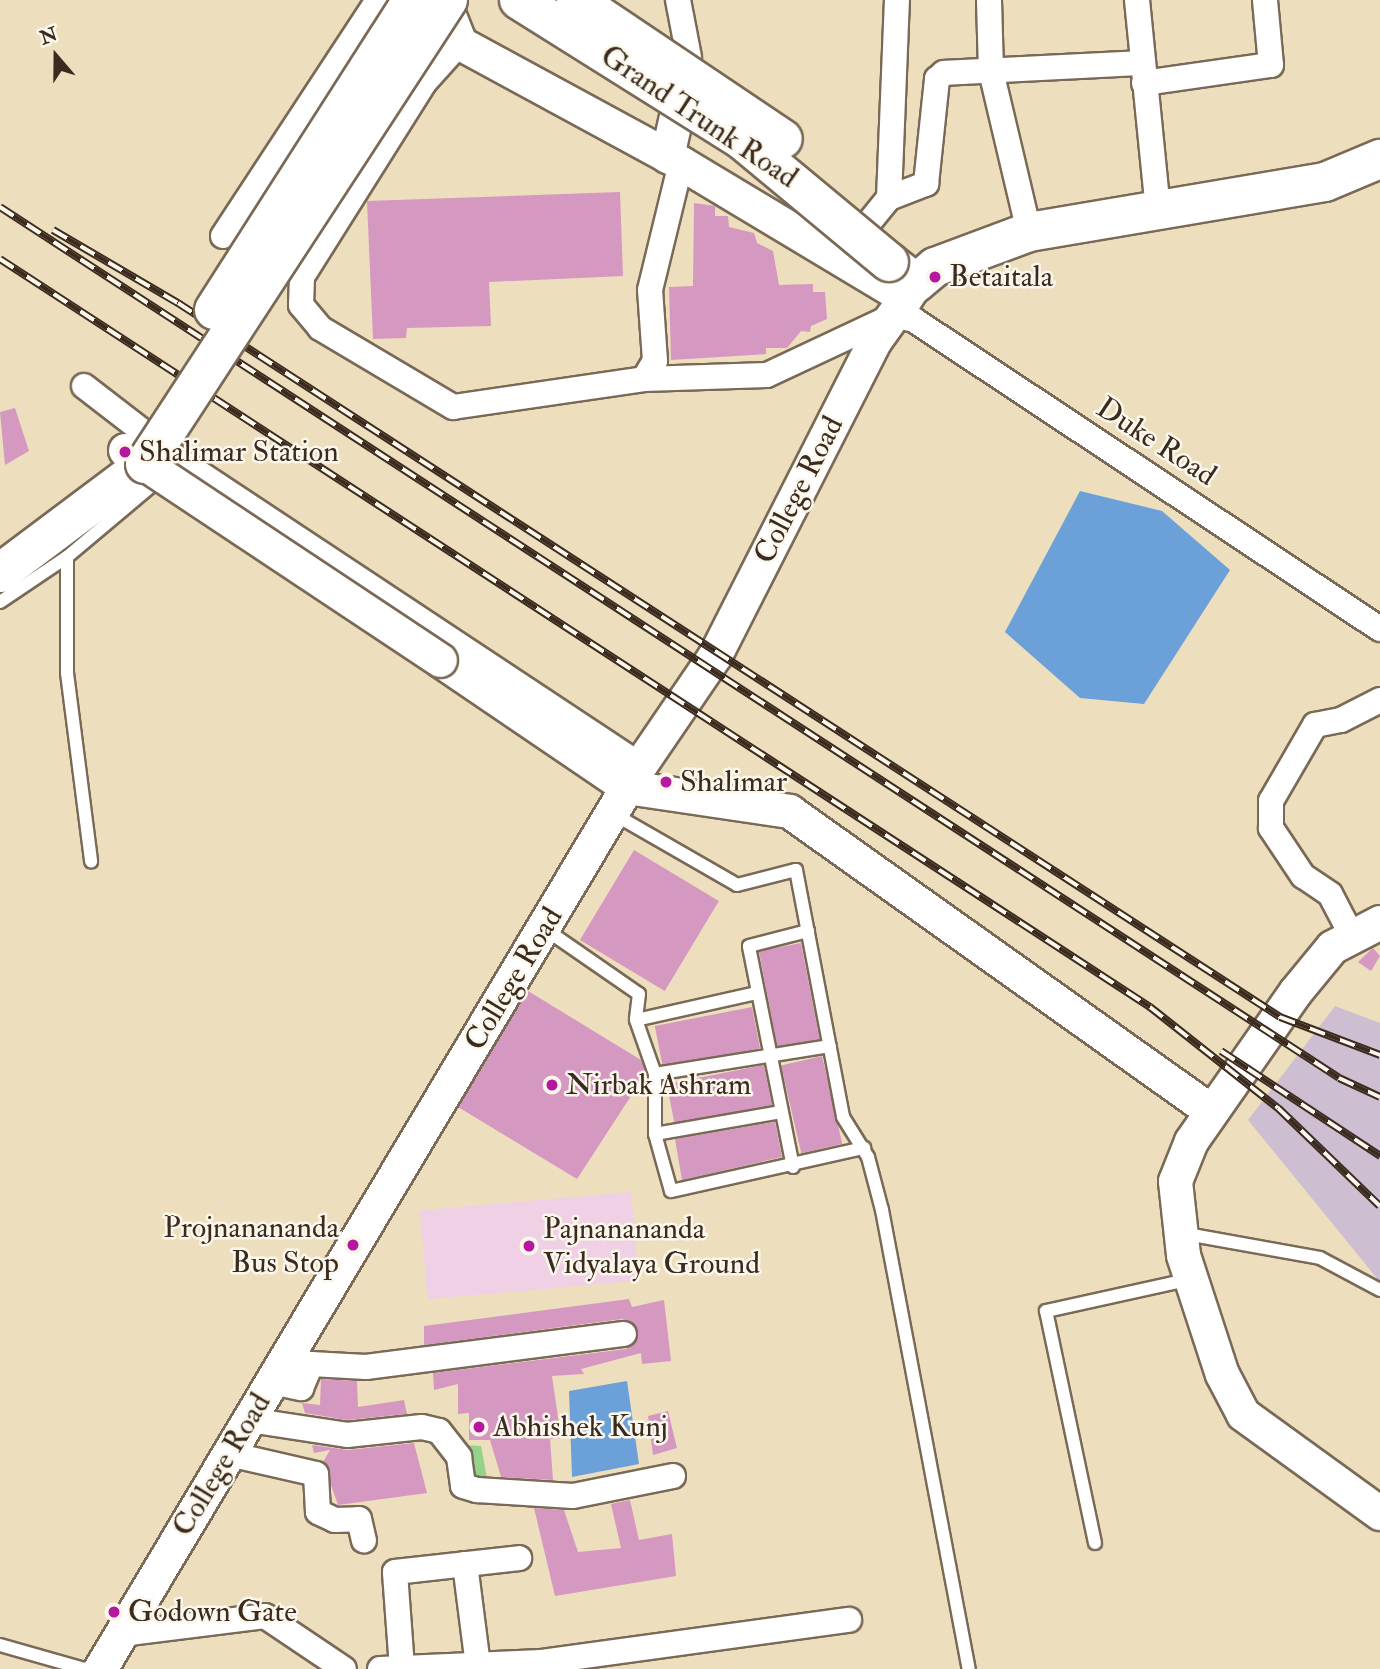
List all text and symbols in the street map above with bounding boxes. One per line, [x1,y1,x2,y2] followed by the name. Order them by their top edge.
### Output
[21,21,91,91] north arrow
[37,22,61,50] text: N
[594,38,804,196] street label: Grand Trunk Road
[949,259,1053,295] place label: Betaitala
[927,269,943,285] marker: Betaitala
[1089,390,1223,494] street label: Duke Road
[747,410,851,570] street label: College Road
[139,434,339,470] place label: Shalimar Station
[117,444,133,460] marker: Shalimar Station
[680,764,787,800] place label: Shalimar
[658,774,674,790] marker: Shalimar
[457,901,571,1057] street label: College Road
[566,1067,751,1103] place label: Nirbak Ashram
[544,1077,560,1093] marker: Nirbak Ashram
[163,1210,339,1280] place label: Projnanananda Bus Stop
[543,1211,760,1282] place label: Pajnanananda Vidyalaya Ground
[345,1237,361,1253] marker: Projnanananda Bus Stop
[521,1238,537,1254] marker: Pajnanananda Vidyalaya Ground
[165,1387,279,1543] street label: College Road
[493,1409,668,1445] place label: Abhishek Kunj
[471,1419,487,1435] marker: Abhishek Kunj
[128,1594,297,1630] place label: Godown Gate
[106,1604,122,1620] marker: Godown Gate

